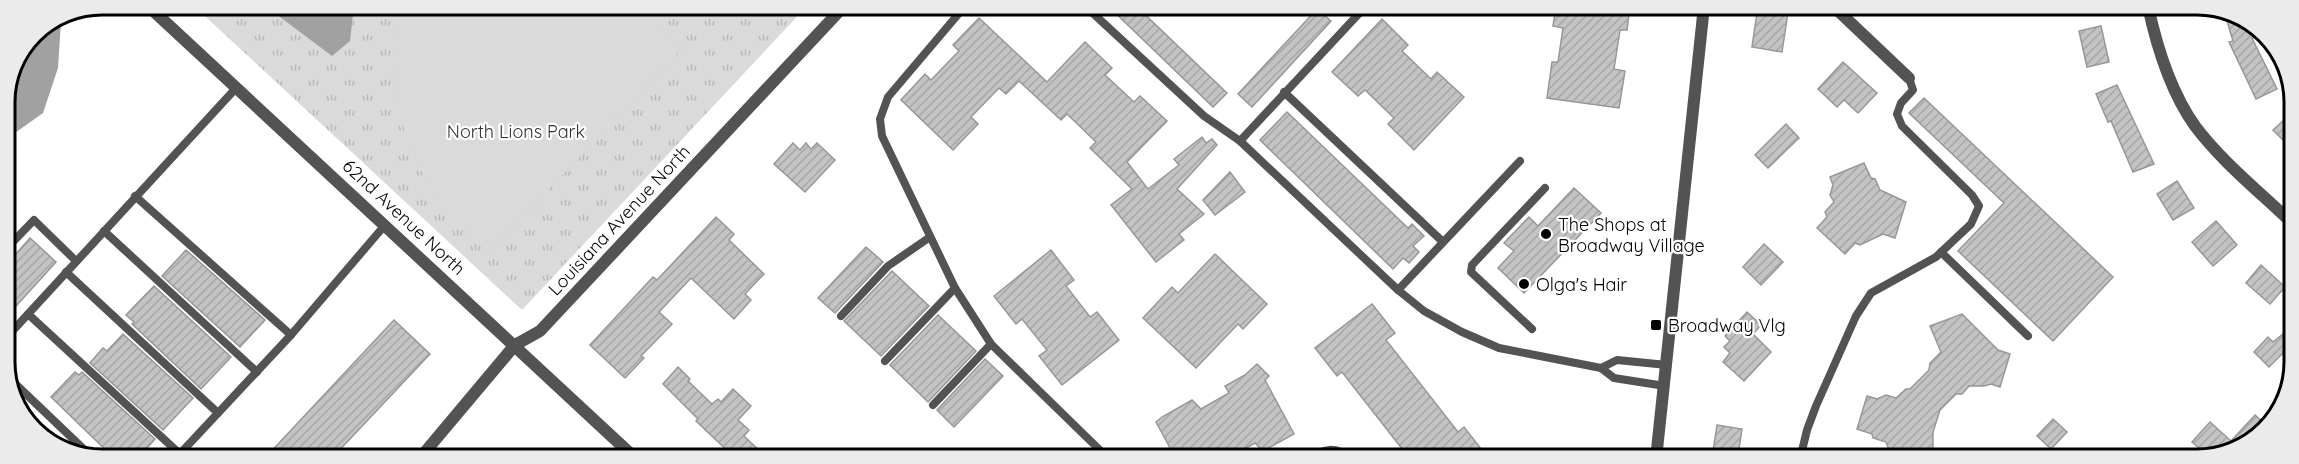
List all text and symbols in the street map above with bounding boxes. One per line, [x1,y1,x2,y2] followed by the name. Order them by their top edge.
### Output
[447,120,585,143] park label: North Lions Park
[543,140,695,300] street label: Louisiana Avenue North
[338,154,470,280] street label: 62nd Avenue North
[1558,213,1705,257] place label: The Shops at Broadway Village
[1539,227,1553,241] marker: The Shops at Broadway Village
[1536,273,1627,296] place label: Olga's Hair
[1517,277,1531,291] marker: Olga's Hair
[1668,314,1786,337] place label: Broadway Vlg
[1649,318,1663,332] marker: Broadway Vlg

